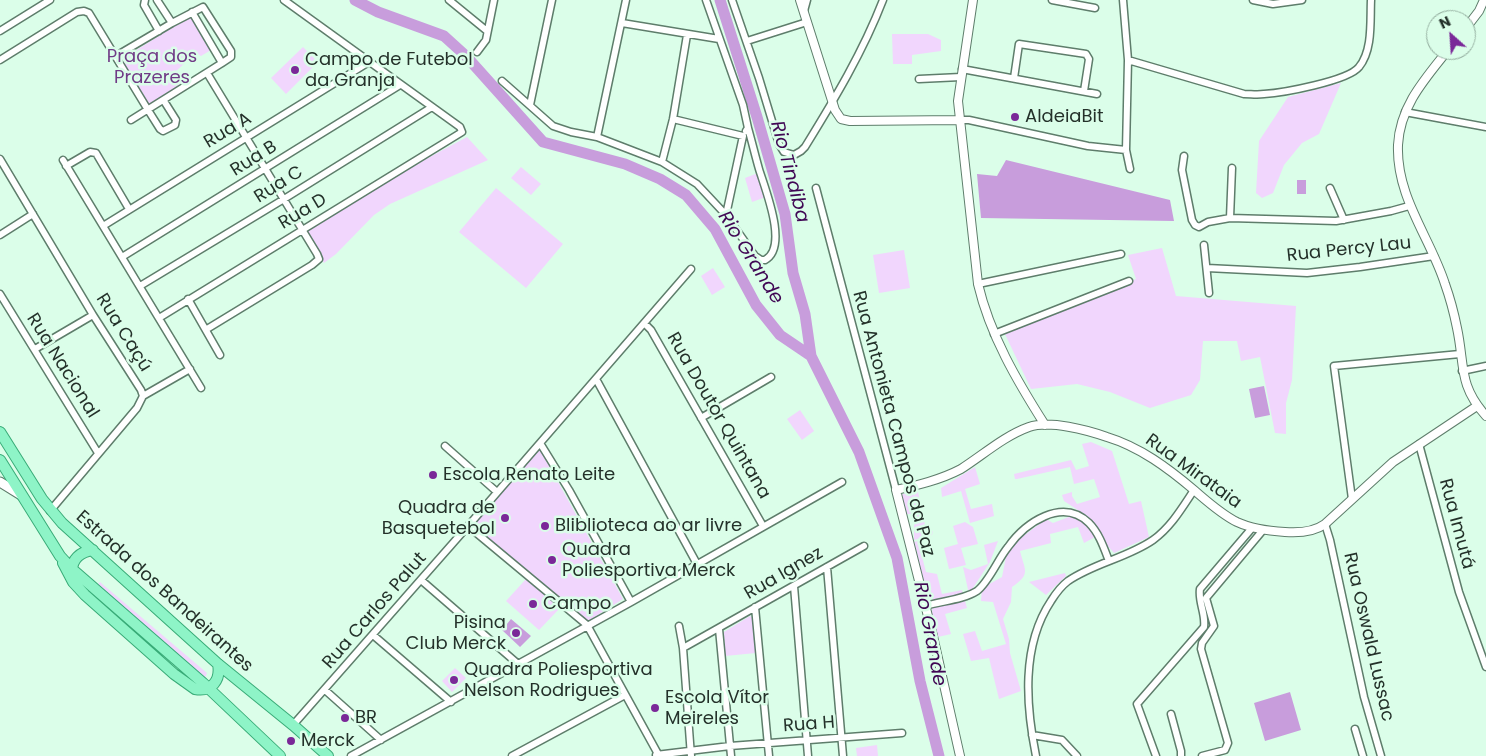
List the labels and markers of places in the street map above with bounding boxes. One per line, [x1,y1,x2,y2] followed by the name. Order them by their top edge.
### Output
[305,49,473,92] place label: Campo de Futebol da Granja
[289,64,301,76] marker: Campo de Futebol da Granja
[1025,106,1103,128] place label: AldeiaBit
[1009,111,1021,123] marker: AldeiaBit
[443,464,615,486] place label: Escola Renato Leite
[427,469,439,481] marker: Escola Renato Leite
[382,497,495,540] place label: Quadra de Basquetebol
[499,512,511,524] marker: Quadra de Basquetebol
[555,515,742,537] place label: Bliblioteca ao ar livre
[539,520,551,532] marker: Bliblioteca ao ar livre
[562,539,735,582] place label: Quadra Poliesportiva Merck
[546,554,558,566] marker: Quadra Poliesportiva Merck
[543,593,611,615] place label: Campo
[527,598,539,610] marker: Campo
[406,612,506,654] place label: Pisina Club Merck
[510,627,522,639] marker: Pisina Club Merck
[464,659,653,702] place label: Quadra Poliesportiva Nelson Rodrigues
[448,674,460,686] marker: Quadra Poliesportiva Nelson Rodrigues
[665,687,769,730] place label: Escola Vítor Meireles
[649,702,661,714] marker: Escola Vítor Meireles
[355,707,377,729] place label: BR
[339,712,351,724] marker: BR
[301,730,355,752] place label: Merck
[285,735,297,747] marker: Merck

